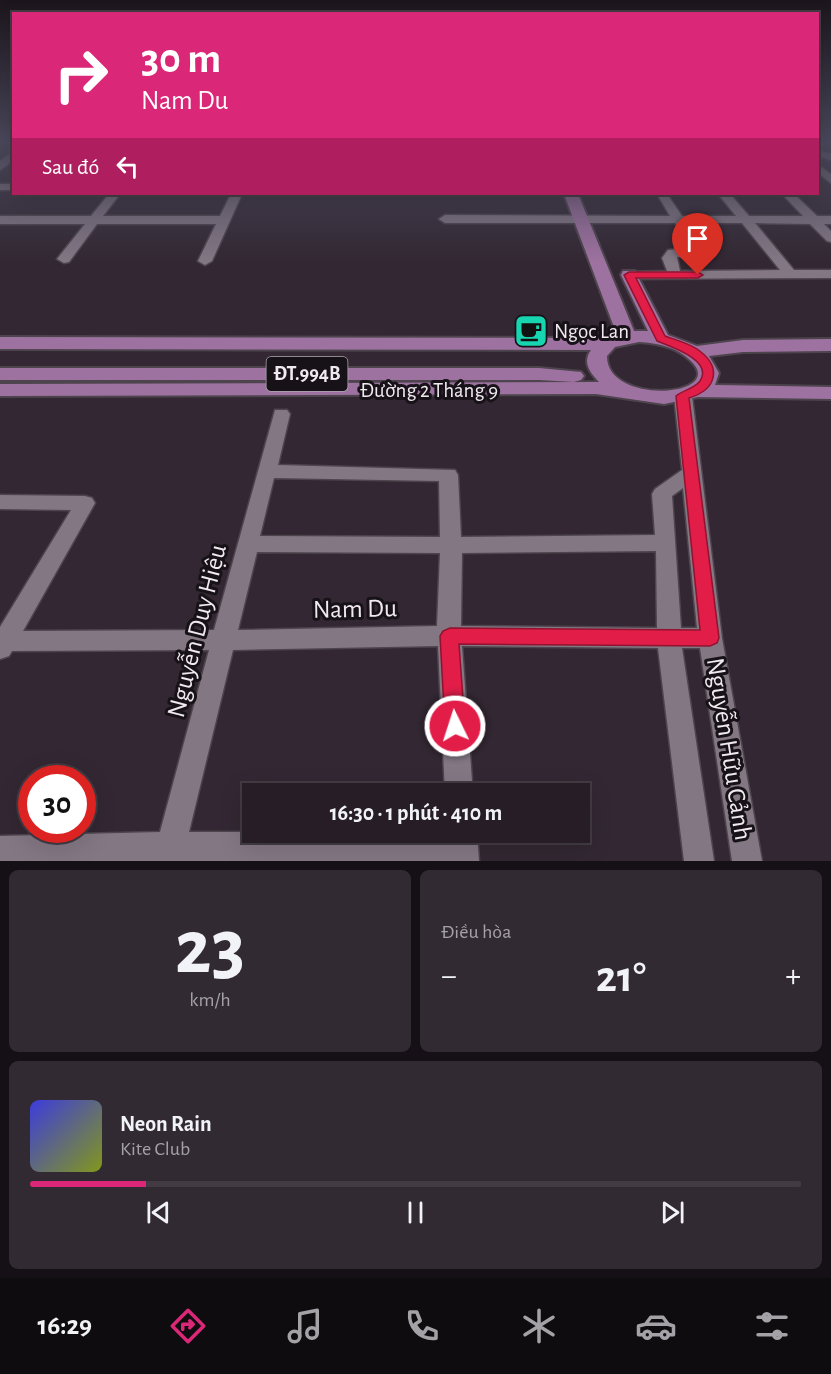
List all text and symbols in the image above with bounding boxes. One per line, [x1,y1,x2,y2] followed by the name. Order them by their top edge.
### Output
[42,36,120,114] icon: right
[141,38,221,80] text: 30 m
[141,87,228,114] text: Nam Du
[111,150,144,183] icon: left
[42,156,99,178] text: Sau đó
[672,213,723,275] pin
[681,222,714,255] icon: arrive
[513,313,549,349] cafe icon: Ngọc Lan
[554,321,629,342] place label: Ngọc Lan
[266,357,348,391] road number: ĐT.994B
[360,380,498,401] street label: Đường 2 Tháng 9
[162,541,231,720] street label: Nguyễn Duy Hiệu
[313,595,397,623] street label: Nam Du
[702,656,757,842] street label: Nguyễn Hữu Cảnh
[423,694,487,758] position arrow
[18,765,96,843] speed limit sign: 30
[330,802,502,824] text: 16:30 · 1 phút · 410 m
[175,910,245,988] text: 23
[441,922,511,942] text: Điều hòa
[596,955,646,1000] text: 21°
[441,960,457,993] text: −
[785,960,801,993] text: +
[189,990,231,1010] text: km/h
[120,1113,212,1135] text: Neon Rain
[120,1139,190,1159] text: Kite Club
[142,1196,175,1229] icon: previous
[399,1196,432,1229] icon: pause
[656,1196,689,1229] icon: next
[167,1305,209,1347] icon: directions
[284,1305,326,1347] icon: music
[401,1305,443,1347] icon: phone
[518,1305,560,1347] icon: climate
[635,1305,677,1347] icon: car
[751,1305,793,1347] icon: filters
[37,1312,92,1339] text: 16:29

